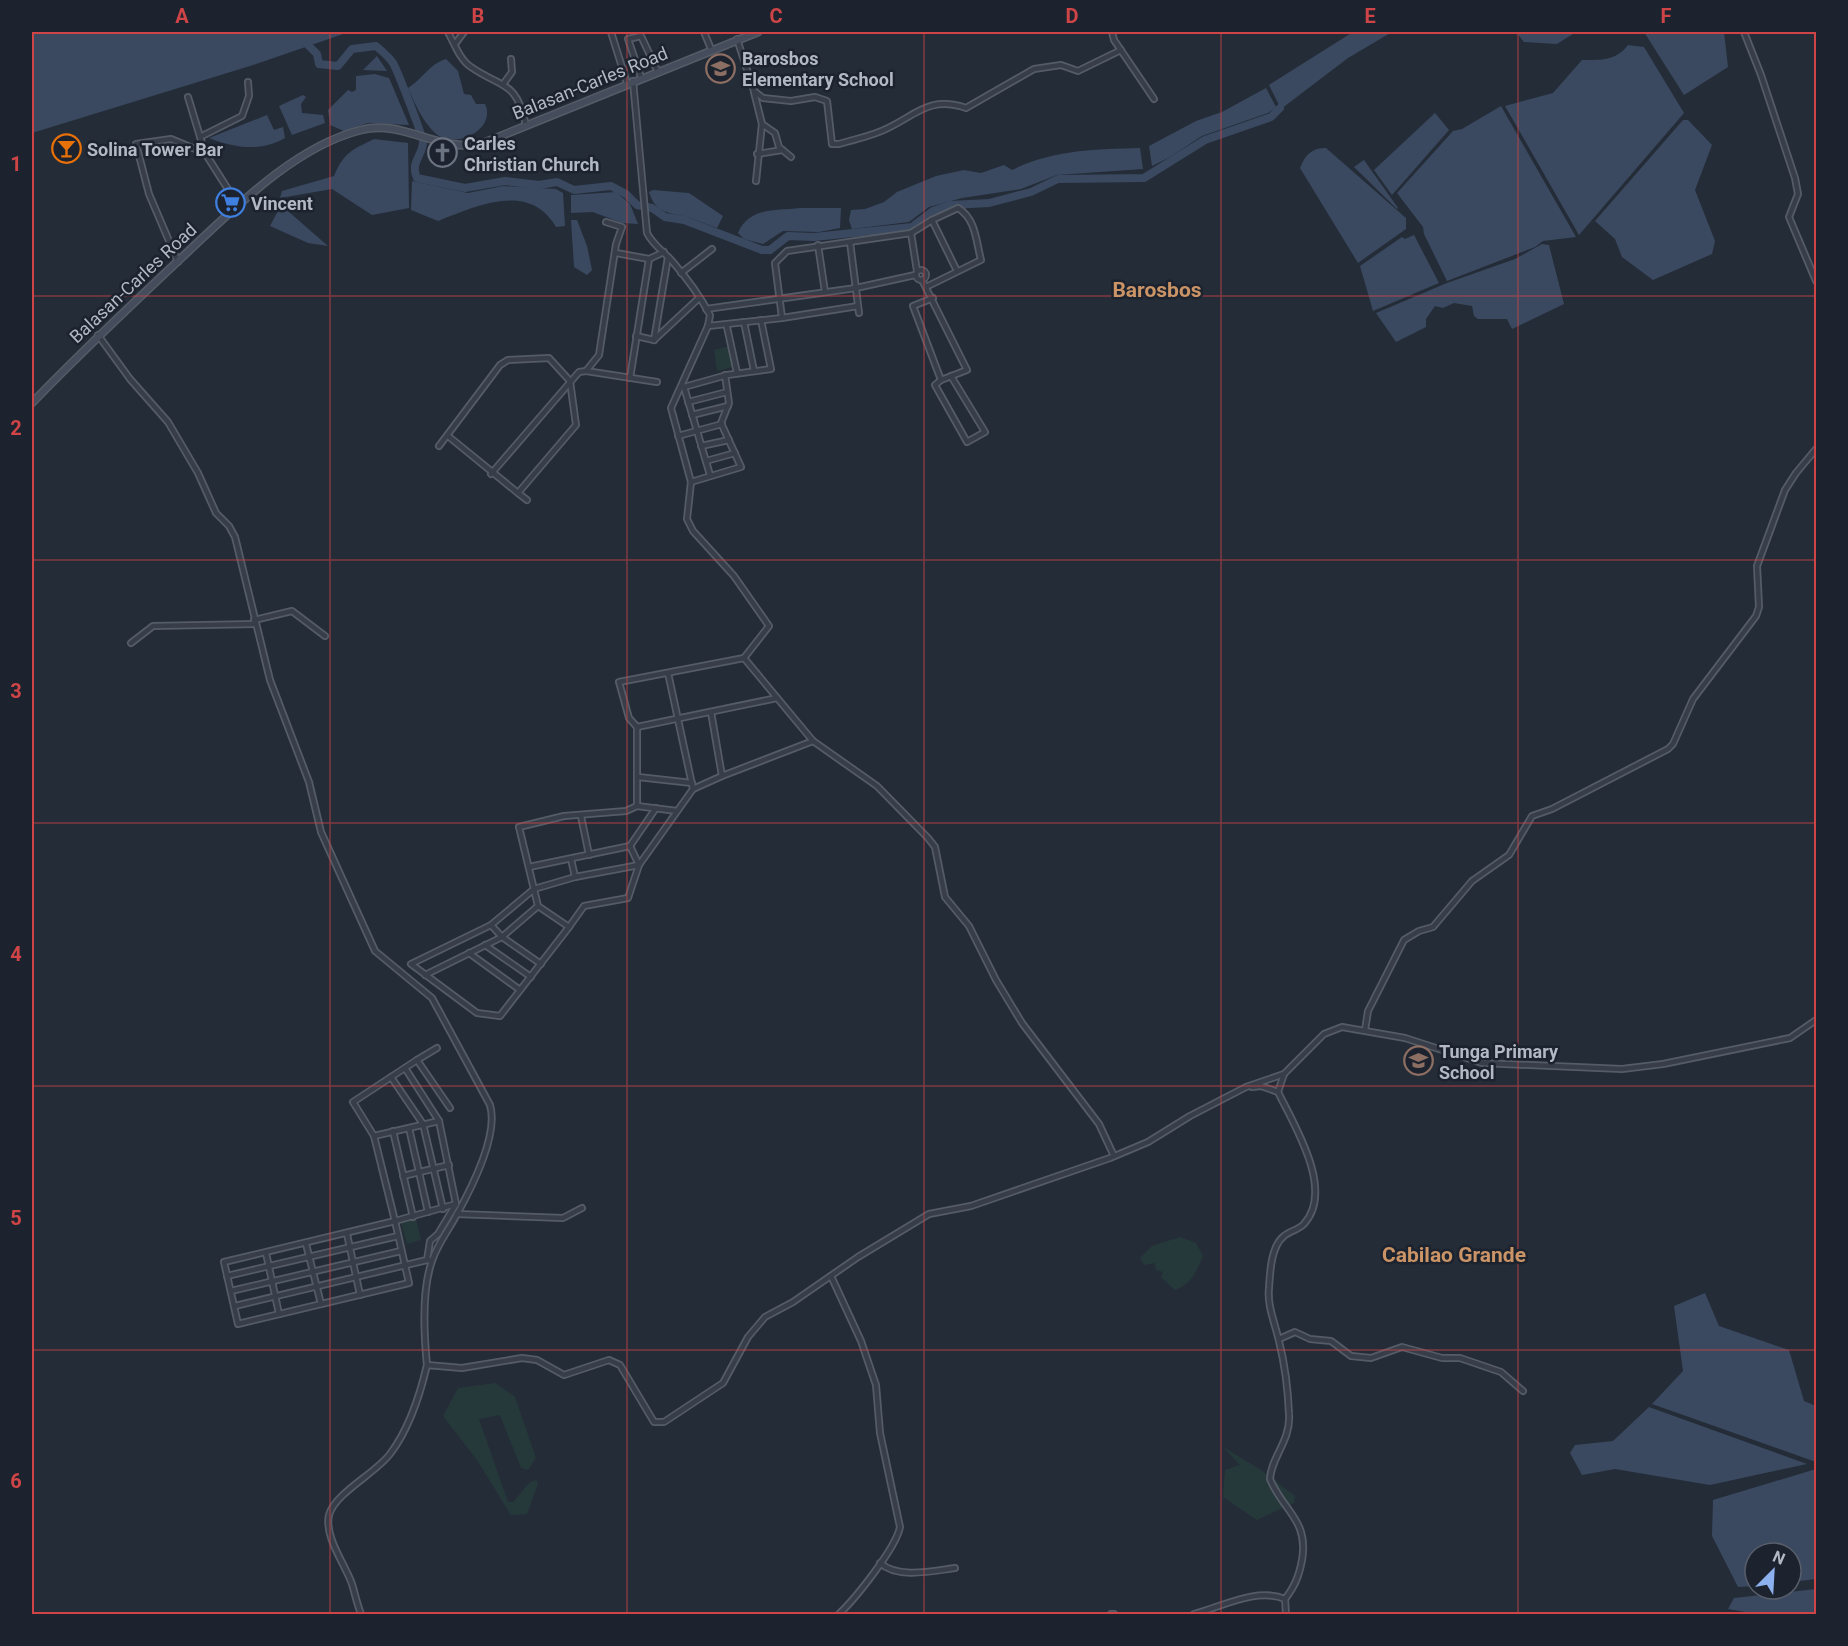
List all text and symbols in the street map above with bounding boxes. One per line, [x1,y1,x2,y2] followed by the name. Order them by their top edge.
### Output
[175,4,189,28] text: A
[472,4,484,28] text: B
[769,4,783,28] text: C
[1066,4,1079,28] text: D
[1364,4,1376,28] text: E
[1661,4,1672,28] text: F
[509,42,671,124] street label: Balasan-Carles Road
[742,48,894,90] place label: Barosbos Elementary School
[705,52,737,84] school or university icon: Barosbos Elementary School
[50,133,82,165] bar icon: Solina Tower Bar
[464,133,599,175] place label: Carles Christian Church
[427,137,459,169] church icon: Carles Christian Church
[87,139,223,160] place label: Solina Tower Bar
[10,152,22,176] text: 1
[214,187,246,219] supermarket icon: Vincent
[251,193,313,214] place label: Vincent
[65,219,201,347] street label: Balasan-Carles Road
[1112,278,1202,302] district label: Barosbos
[10,416,22,440] text: 2
[10,679,22,703] text: 3
[10,942,22,966] text: 4
[1439,1041,1559,1083] place label: Tunga Primary School
[1402,1045,1434,1077] school or university icon: Tunga Primary School
[10,1206,22,1230] text: 5
[1382,1243,1526,1267] district label: Cabilao Grande
[10,1469,22,1493] text: 6
[1743,1541,1803,1601] north arrow
[1770,1547,1788,1569] text: N

